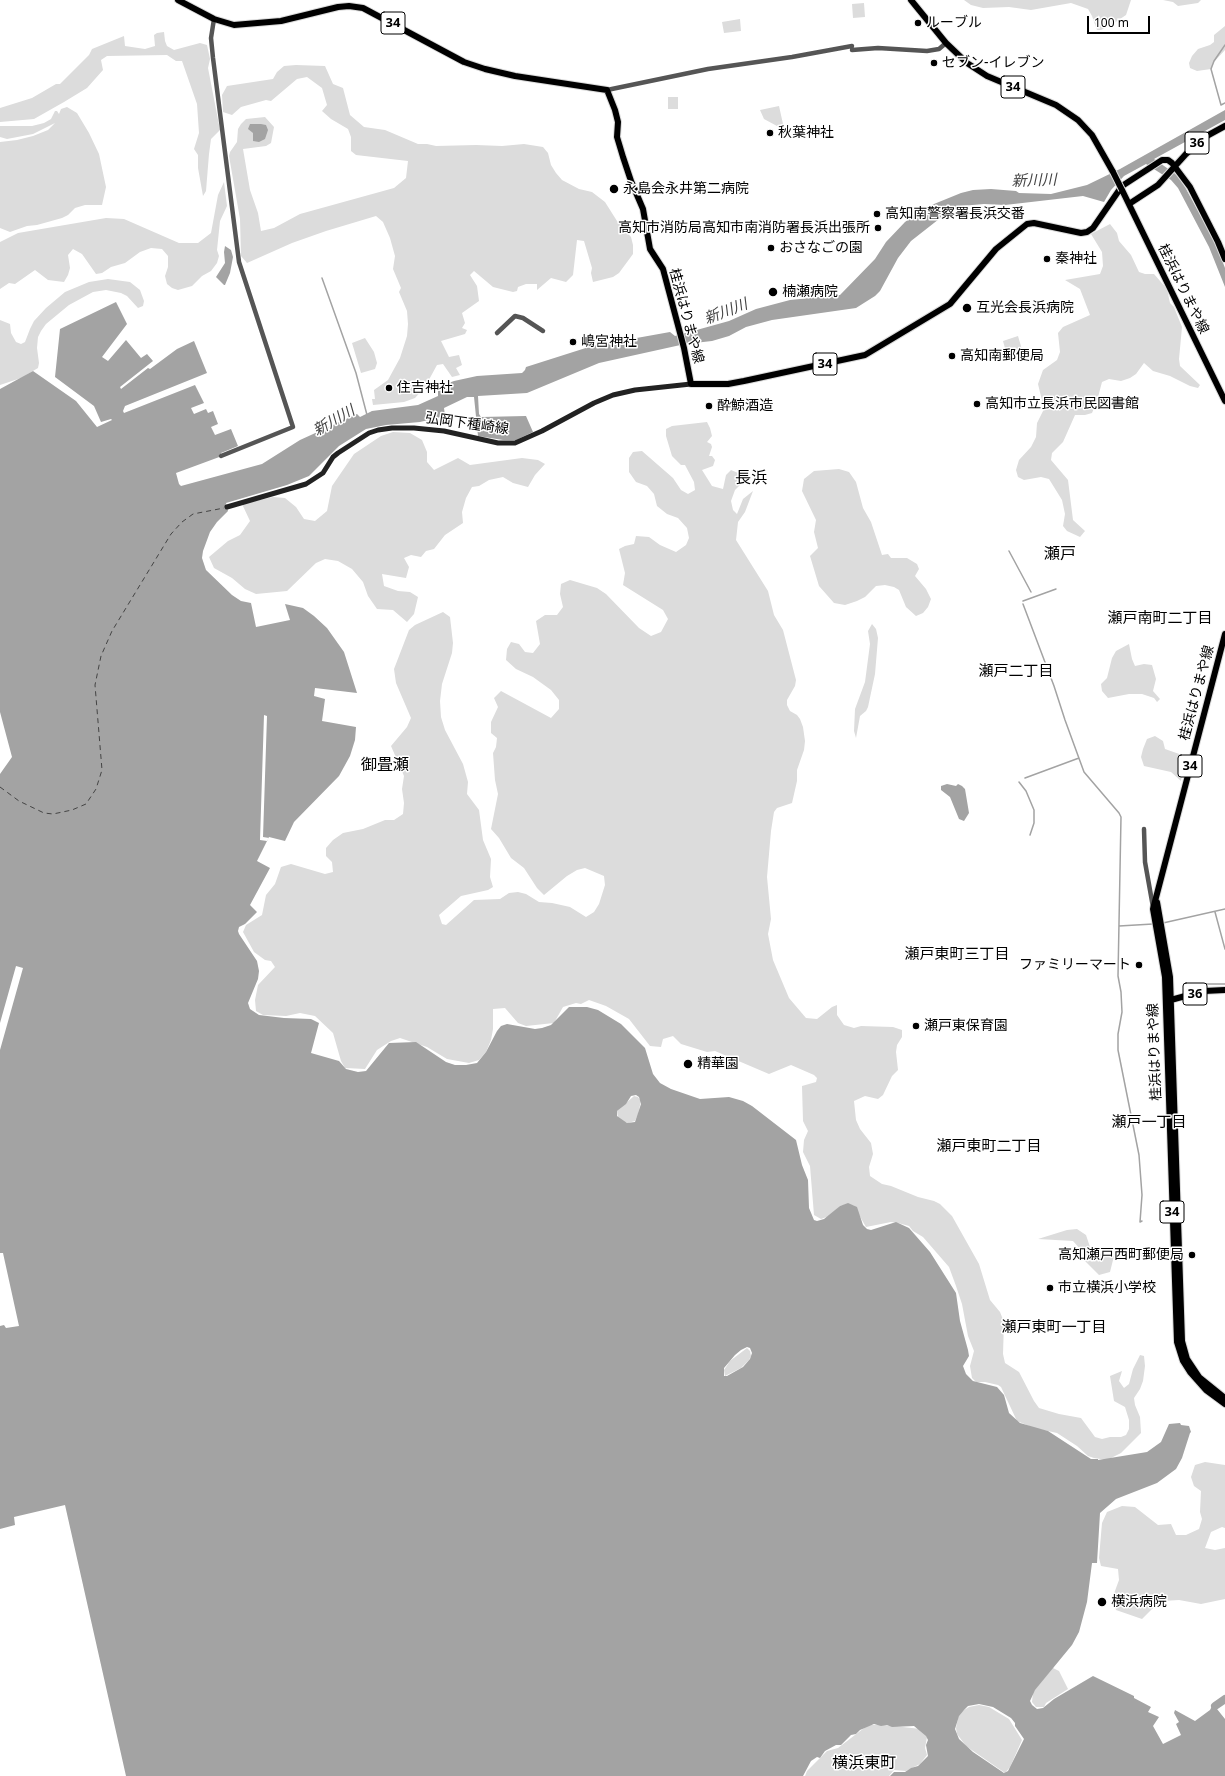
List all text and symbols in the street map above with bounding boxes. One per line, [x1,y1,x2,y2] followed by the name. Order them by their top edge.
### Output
[1089,8,1152,34] scale bar
[381,12,405,34] road number: 34
[1094,14,1129,31] text: 100 m
[926,15,982,31] place label: ルーブル
[913,18,923,28] marker: ルーブル
[942,55,1045,71] place label: セブン-イレブン
[929,58,939,68] marker: セブン-イレブン
[1001,76,1025,98] road number: 34
[778,125,834,141] place label: 秋葉神社
[765,128,775,138] marker: 秋葉神社
[1185,132,1209,154] road number: 36
[1011,171,1057,191] water label: 新川川
[623,181,749,197] place label: 永島会永井第二病院
[608,183,620,195] marker: 永島会永井第二病院
[885,206,1025,222] place label: 高知南警察署長浜交番
[872,209,882,219] marker: 高知南警察署長浜交番
[618,220,870,236] place label: 高知市消防局高知市南消防署長浜出張所
[873,223,883,233] marker: 高知市消防局高知市南消防署長浜出張所
[779,240,863,256] place label: おさなごの園
[1154,241,1212,337] street label: 桂浜はりまや線
[766,243,776,253] marker: おさなごの園
[1055,251,1097,267] place label: 秦神社
[1042,254,1052,264] marker: 秦神社
[665,266,707,366] street label: 桂浜はりまや線
[782,284,838,300] place label: 楠瀬病院
[767,286,779,298] marker: 楠瀬病院
[702,296,750,328] water label: 新川川
[976,300,1074,316] place label: 互光会長浜病院
[961,302,973,314] marker: 互光会長浜病院
[581,334,637,350] place label: 嶋宮神社
[568,337,578,347] marker: 嶋宮神社
[960,348,1044,364] place label: 高知南郵便局
[947,351,957,361] marker: 高知南郵便局
[813,353,837,375] road number: 34
[397,380,453,396] place label: 住吉神社
[384,383,394,393] marker: 住吉神社
[985,396,1139,412] place label: 高知市立長浜市民図書館
[717,398,773,414] place label: 酔鯨酒造
[972,399,982,409] marker: 高知市立長浜市民図書館
[704,401,714,411] marker: 酔鯨酒造
[310,402,358,440] water label: 新川川
[424,410,510,438] street label: 弘岡下種崎線
[735,468,767,488] district label: 長浜
[1044,544,1076,564] district label: 瀬戸
[1108,610,1212,628] district label: 瀬戸南町二丁目
[1176,643,1218,743] street label: 桂浜はりまや線
[979,663,1053,681] district label: 瀬戸二丁目
[361,755,409,775] district label: 御畳瀬
[1178,755,1202,777] road number: 34
[905,946,1009,964] district label: 瀬戸東町三丁目
[1019,957,1131,973] place label: ファミリーマート
[1134,960,1144,970] marker: ファミリーマート
[1183,983,1207,1005] road number: 36
[1145,1003,1165,1101] street label: 桂浜はりまや線
[924,1018,1008,1034] place label: 瀬戸東保育園
[911,1021,921,1031] marker: 瀬戸東保育園
[697,1056,739,1072] place label: 精華園
[682,1058,694,1070] marker: 精華園
[1112,1114,1186,1132] district label: 瀬戸一丁目
[937,1138,1041,1156] district label: 瀬戸東町二丁目
[1160,1201,1184,1223] road number: 34
[1058,1247,1184,1263] place label: 高知瀬戸西町郵便局
[1187,1250,1197,1260] marker: 高知瀬戸西町郵便局
[1058,1280,1156,1296] place label: 市立横浜小学校
[1045,1283,1055,1293] marker: 市立横浜小学校
[1002,1319,1106,1337] district label: 瀬戸東町一丁目
[1111,1594,1167,1610] place label: 横浜病院
[1096,1596,1108,1608] marker: 横浜病院
[832,1753,896,1773] district label: 横浜東町

